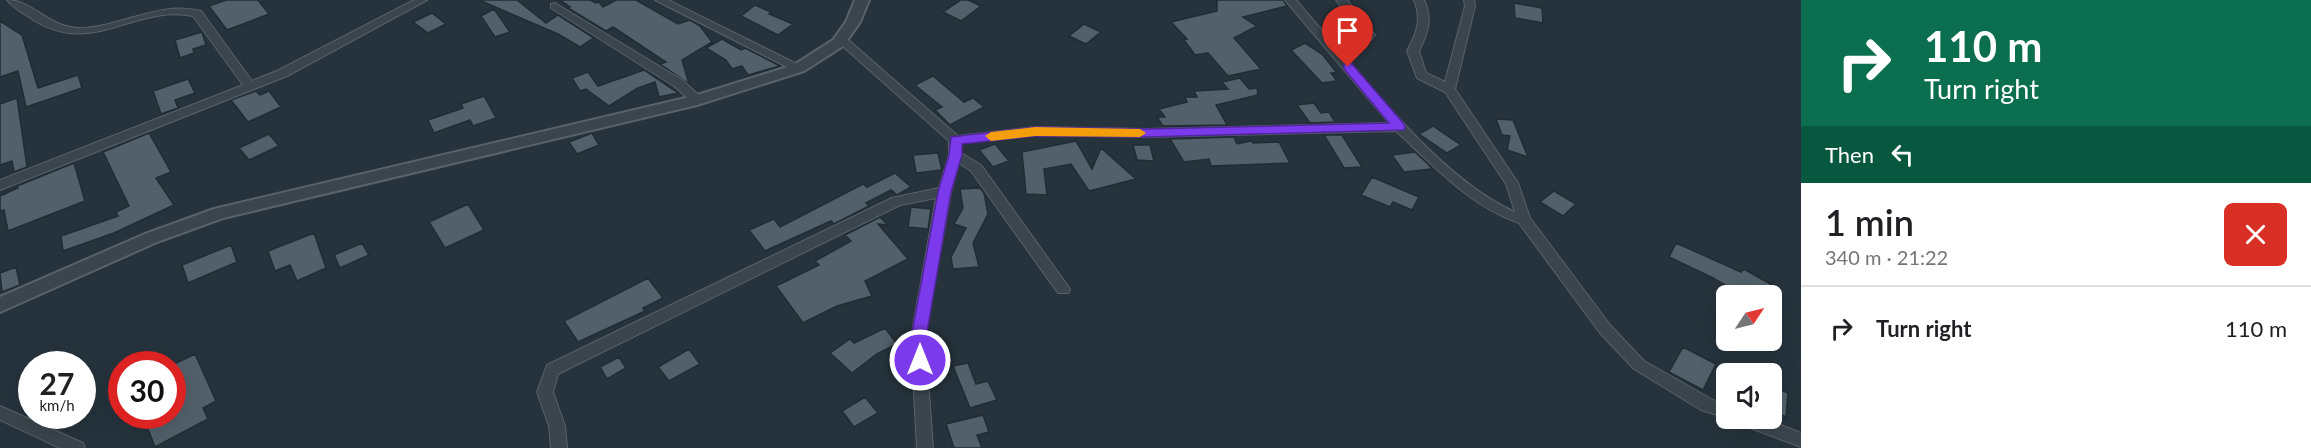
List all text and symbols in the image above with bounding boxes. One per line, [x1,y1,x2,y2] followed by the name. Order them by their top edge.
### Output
[1322,5,1373,67] pin
[1331,14,1364,47] icon: arrive
[1924,21,2042,71] text: 110 m
[1825,24,1903,102] icon: right
[1924,72,2039,105] text: Turn right
[1886,138,1919,171] icon: left
[1825,141,1874,168] text: Then
[1825,200,1914,244] text: 1 min
[2224,203,2287,266] button: close
[1825,245,1948,269] text: 340 m · 21:22
[1716,285,1782,351] north arrow
[1716,285,1782,429] map controls
[1825,312,1858,345] icon: right
[1876,315,1971,342] text: Turn right
[2225,315,2287,342] text: 110 m
[888,328,952,392] position arrow
[108,351,186,429] speed limit sign: 30
[1716,363,1782,429] button: sound
[40,365,74,401] text: 27
[39,396,75,414] text: km/h

